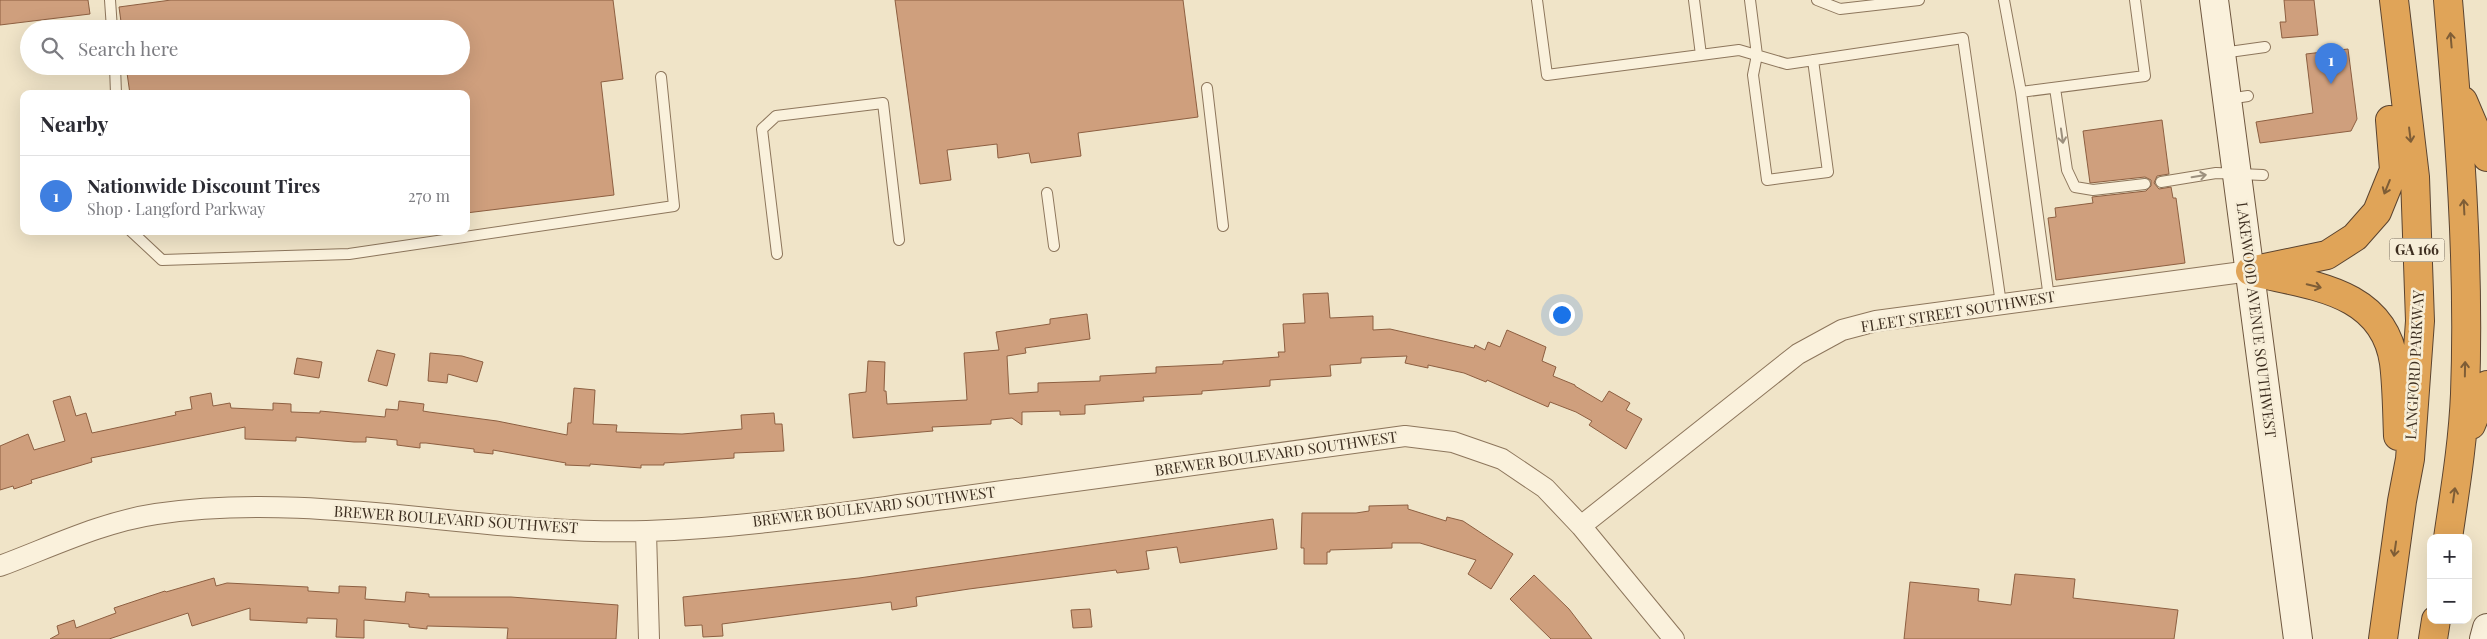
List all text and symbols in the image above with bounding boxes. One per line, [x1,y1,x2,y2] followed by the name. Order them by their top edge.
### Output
[20,20,470,75] search box
[2446,33,2456,49] one-way arrow
[38,34,66,62] icon: search
[78,35,178,61] text: Search here
[2315,43,2347,84] pin: 1
[40,109,109,137] text: Nearby
[2405,127,2415,143] one-way arrow
[2057,128,2067,144] one-way arrow
[2190,171,2206,181] one-way arrow
[87,172,320,198] text: Nationwide Discount Tires
[2382,179,2391,194] one-way arrow
[53,185,59,206] text: 1
[408,185,450,206] text: 270 m
[87,198,265,219] text: Shop · Langford Parkway
[2459,199,2468,215] one-way arrow
[2233,201,2281,439] street label: LAKEWOOD AVENUE SOUTHWEST
[2390,238,2444,262] road number: GA 166
[2306,282,2322,291] one-way arrow
[1859,286,2056,336] street label: FLEET STREET SOUTHWEST
[2400,289,2428,440] street label: LANGFORD PARKWAY
[1549,302,1575,328] your location
[2461,361,2470,377] one-way arrow
[1153,426,1398,480] street label: BREWER BOULEVARD SOUTHWEST
[751,481,997,531] street label: BREWER BOULEVARD SOUTHWEST
[2449,487,2459,503] one-way arrow
[333,500,579,538] street label: BREWER BOULEVARD SOUTHWEST
[2427,534,2472,624] map controls
[2427,534,2472,579] button: +
[2390,541,2400,557] one-way arrow
[2427,579,2472,624] button: −

